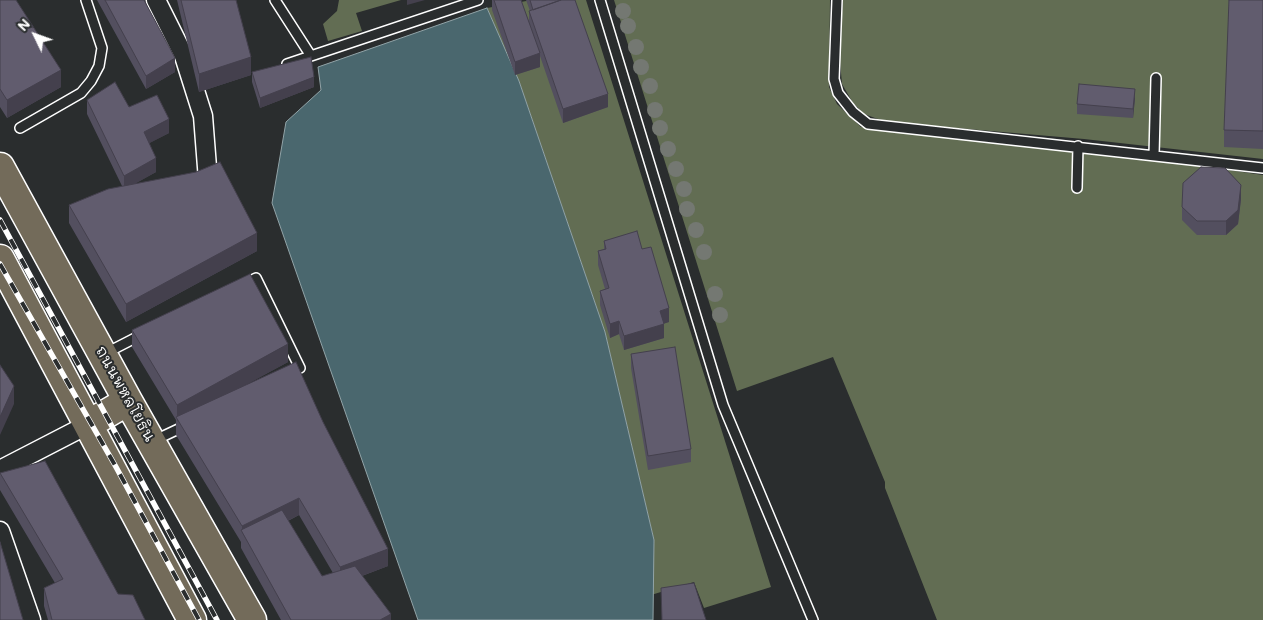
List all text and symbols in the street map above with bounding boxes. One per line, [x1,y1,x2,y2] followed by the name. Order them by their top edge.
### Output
[10,10,60,60] north arrow
[13,14,34,35] text: N
[91,343,159,445] street label: ถนนพหลโยธิน

